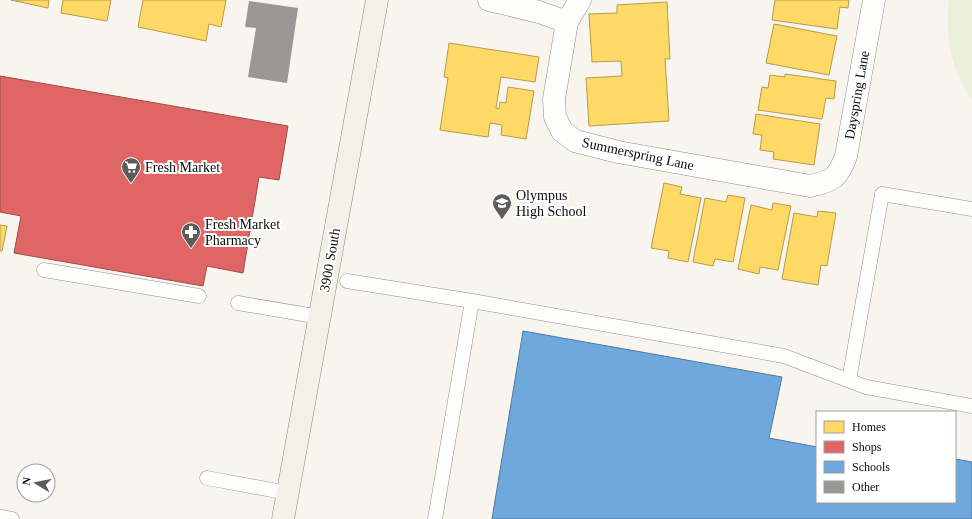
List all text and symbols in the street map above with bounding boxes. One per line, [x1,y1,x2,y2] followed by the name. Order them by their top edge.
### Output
[842,49,872,141] street label: Dayspring Lane
[581,135,695,173] street label: Summerspring Lane
[120,156,142,184] supermarket icon: Fresh Market
[145,160,220,175] place label: Fresh Market
[516,188,587,219] place label: Olympus High School
[491,192,513,220] school or university icon: Olympus High School
[205,217,280,248] place label: Fresh Market Pharmacy
[180,221,202,249] pharmacy icon: Fresh Market Pharmacy
[317,227,343,293] street label: 3900 South
[816,411,956,503] legend
[852,420,886,434] text: Homes
[852,440,882,454] text: Shops
[852,460,890,474] text: Schools
[16,463,56,503] north arrow
[20,476,33,486] text: N
[852,480,879,494] text: Other

